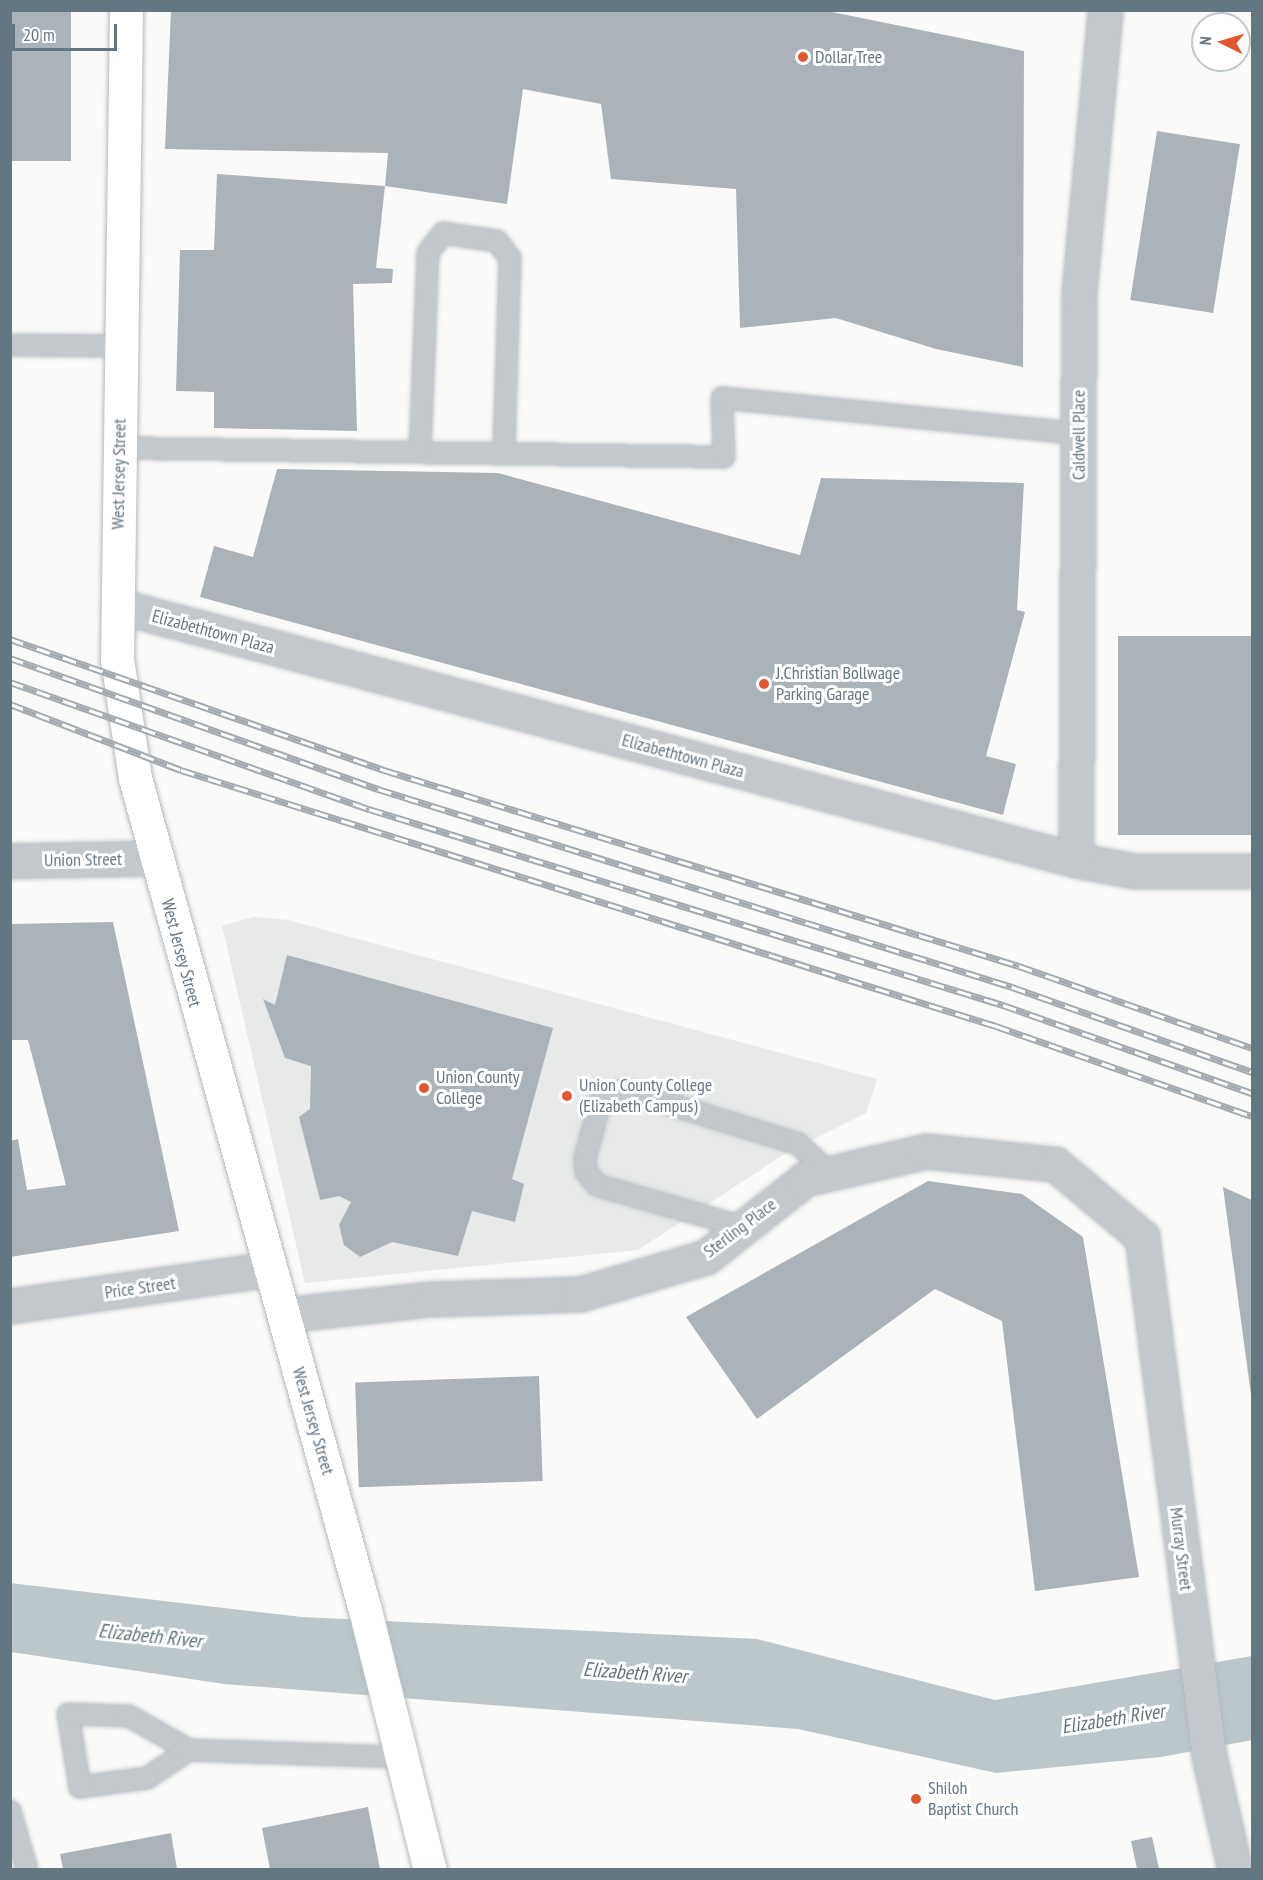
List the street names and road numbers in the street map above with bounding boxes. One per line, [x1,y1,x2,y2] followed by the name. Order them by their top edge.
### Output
[1068,390,1090,480] street label: Caldwell Place
[107,418,131,530] street label: West Jersey Street
[150,605,276,659] street label: Elizabethtown Plaza
[620,729,746,783] street label: Elizabethtown Plaza
[44,849,122,871] street label: Union Street
[156,896,206,1010] street label: West Jersey Street
[699,1194,781,1262] street label: Sterling Place
[103,1272,177,1304] street label: Price Street
[287,1364,339,1478] street label: West Jersey Street
[1165,1506,1197,1592] street label: Murray Street

